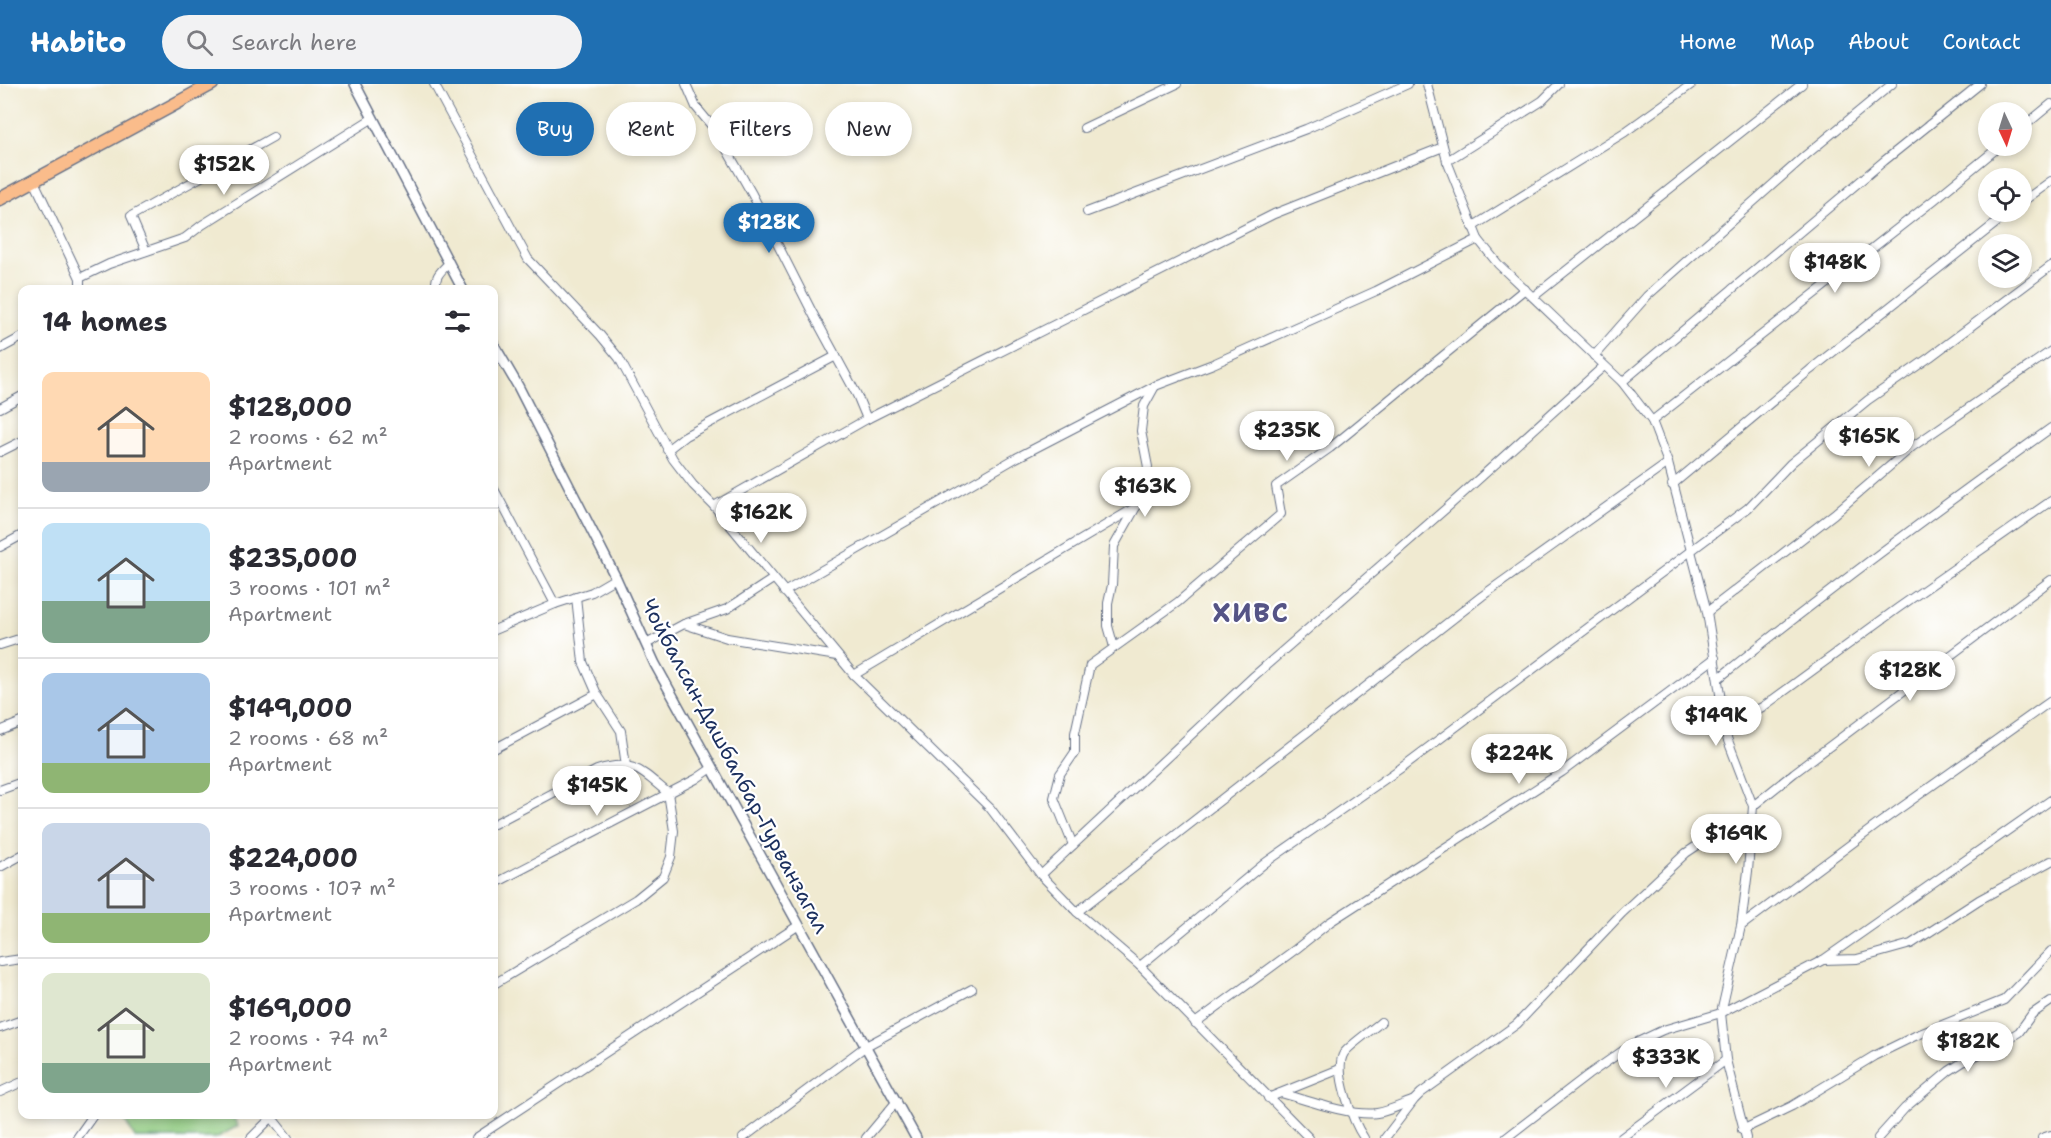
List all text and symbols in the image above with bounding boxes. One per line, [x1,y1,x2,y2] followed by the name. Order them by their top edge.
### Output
[162,15,582,69] search box
[30,23,126,61] text: Habito
[183,26,216,59] icon: search
[231,28,357,57] text: Search here
[1679,28,1737,56] text: Home
[1770,28,1815,56] text: Map
[1848,28,1909,56] text: About
[1942,28,2021,56] text: Contact
[516,102,594,156] chip: Buy
[606,102,696,156] chip: Rent
[708,102,813,156] chip: Filters
[825,102,912,156] chip: New
[1978,102,2032,156] north arrow
[1978,102,2032,288] map controls
[182,145,266,196] pin: $152K
[193,151,255,177] text: $152K
[1978,168,2032,222] button: locate
[727,203,811,254] pin: $128K
[738,209,801,235] text: $128K
[1978,234,2032,288] button: layers
[1793,243,1877,294] pin: $148K
[1803,249,1867,275] text: $148K
[42,304,168,339] text: 14 homes
[441,305,474,338] icon: filters
[228,389,352,424] text: $128,000
[90,396,162,468] icon: home
[1245,411,1329,462] pin: $235K
[1253,417,1321,443] text: $235K
[1827,417,1911,468] pin: $165K
[1838,423,1900,449] text: $165K
[228,424,388,450] text: 2 rooms · 62 m²
[228,450,332,476] text: Apartment
[1103,467,1187,518] pin: $163K
[1114,473,1176,499] text: $163K
[719,493,803,544] pin: $162K
[730,499,792,525] text: $162K
[228,540,357,575] text: $235,000
[90,547,162,619] icon: home
[228,575,391,601] text: 3 rooms · 101 m²
[635,594,836,939] street label: Чойбалсан-Дашбалбар-Гурванзагал
[1212,594,1290,631] district label: ХИВС
[228,601,332,627] text: Apartment
[1868,651,1952,702] pin: $128K
[1879,657,1942,683] text: $128K
[228,690,352,725] text: $149,000
[1674,696,1758,747] pin: $149K
[90,697,162,769] icon: home
[1685,702,1747,728] text: $149K
[228,725,388,751] text: 2 rooms · 68 m²
[1477,734,1561,785] pin: $224K
[1485,740,1553,766] text: $224K
[228,751,332,777] text: Apartment
[555,766,639,817] pin: $145K
[566,772,628,798] text: $145K
[1694,814,1778,865] pin: $169K
[1705,820,1767,846] text: $169K
[228,840,358,875] text: $224,000
[90,847,162,919] icon: home
[228,875,396,901] text: 3 rooms · 107 m²
[228,901,332,927] text: Apartment
[228,990,352,1025] text: $169,000
[90,997,162,1069] icon: home
[1926,1022,2010,1073] pin: $182K
[228,1025,388,1051] text: 2 rooms · 74 m²
[1936,1028,2000,1054] text: $182K
[1624,1038,1708,1089] pin: $333K
[1632,1044,1700,1070] text: $333K
[228,1051,332,1077] text: Apartment

